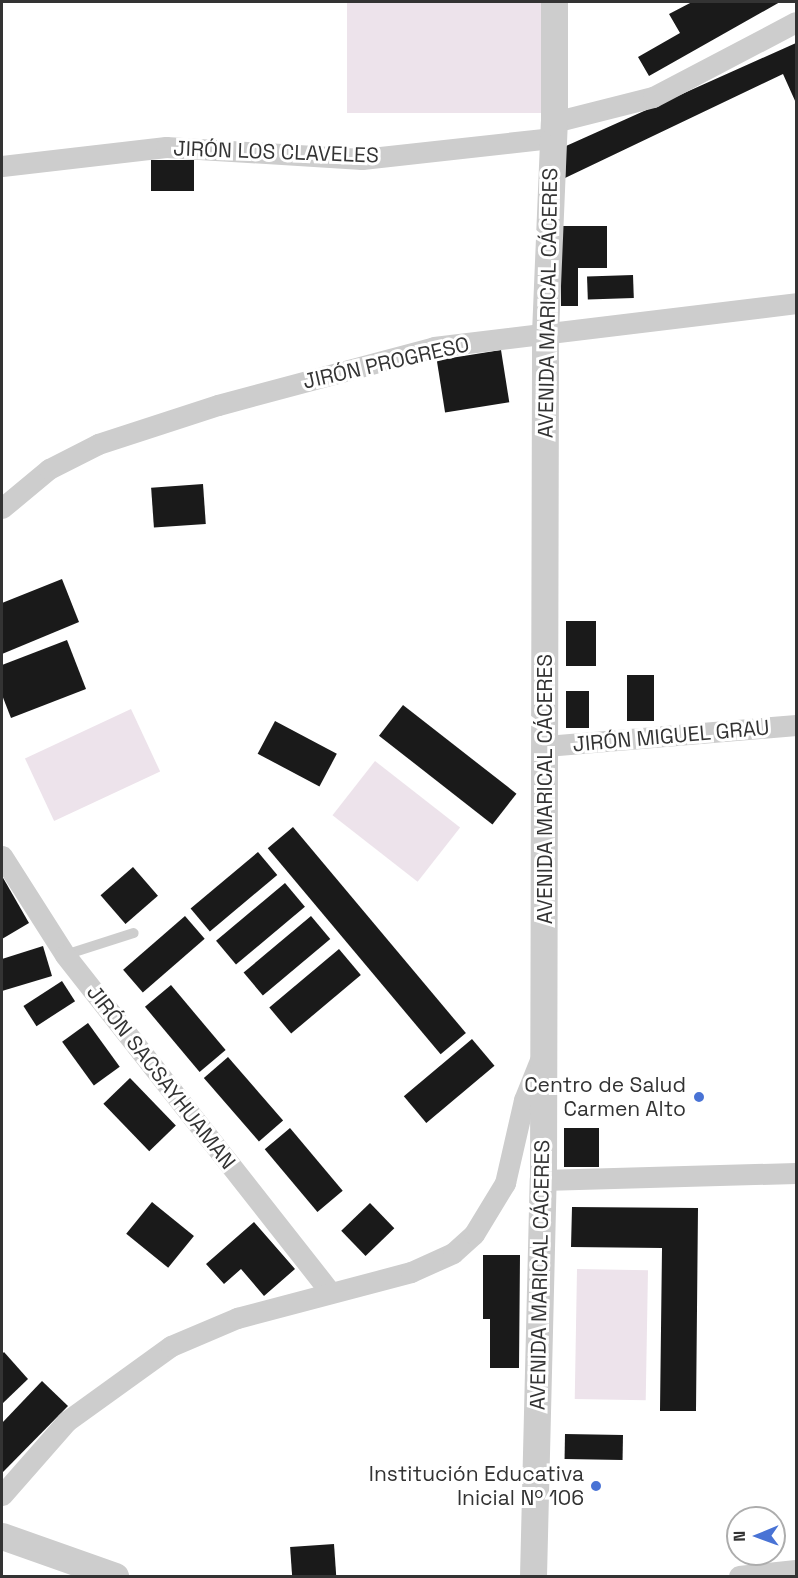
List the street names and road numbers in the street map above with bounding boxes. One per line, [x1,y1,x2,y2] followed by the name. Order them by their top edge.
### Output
[173,136,379,168] street label: JIRÓN LOS CLAVELES
[533,167,563,439] street label: AVENIDA MARICAL CÁCERES
[300,332,472,394] street label: JIRÓN PROGRESO
[532,653,558,925] street label: AVENIDA MARICAL CÁCERES
[571,715,771,757] street label: JIRÓN MIGUEL GRAU
[81,980,241,1174] street label: JIRÓN SACSAYHUAMAN
[525,1139,555,1411] street label: AVENIDA MARICAL CÁCERES

